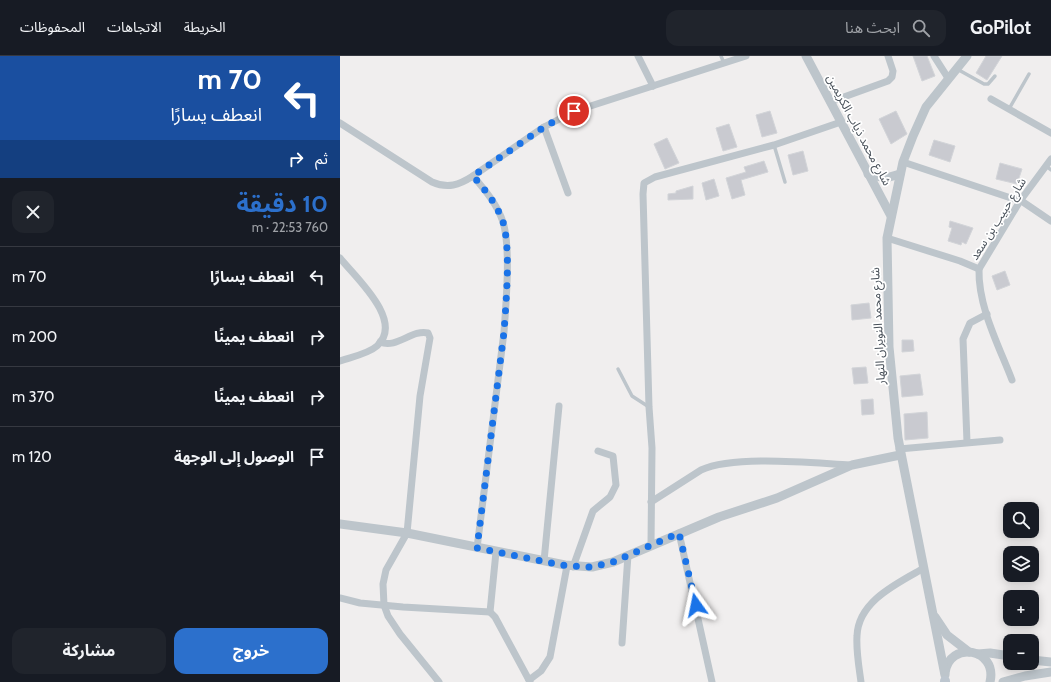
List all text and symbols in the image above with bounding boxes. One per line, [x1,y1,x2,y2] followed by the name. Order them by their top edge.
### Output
[666,10,946,46] search box
[970,16,1031,39] text: GoPilot
[910,17,932,39] icon: search
[20,18,85,36] text: المحفوظات
[107,18,162,36] text: الاتجاهات
[184,18,226,36] text: الخريطة
[845,19,900,37] text: ابحث هنا
[198,62,262,96] text: 70 m
[276,72,328,124] icon: left
[822,72,895,189] street label: شارع محمد ذياب الكريمين
[557,94,591,128] pin
[563,100,585,122] icon: arrive
[171,104,262,126] text: انعطف يسارًا
[285,148,307,170] icon: right
[315,150,328,168] text: ثم
[966,175,1031,264] street label: شارع حبيب بن سعد
[236,189,328,218] text: 10 دقيقة
[12,191,54,233] button: close
[252,219,328,235] text: 760 m · 22:53
[306,266,328,288] icon: left
[867,267,890,386] street label: شارع محمد النويران النهار
[12,268,46,286] text: 70 m
[210,268,294,286] text: انعطف يسارًا
[306,326,328,348] icon: right
[12,328,57,346] text: 200 m
[214,328,294,346] text: انعطف يمينًا
[306,386,328,408] icon: right
[12,388,55,406] text: 370 m
[214,388,294,406] text: انعطف يمينًا
[306,446,328,468] icon: arrive
[12,448,52,466] text: 120 m
[174,448,294,466] text: الوصول إلى الوجهة
[1003,502,1039,670] map controls
[1003,502,1039,538] button: search
[1003,546,1039,582] button: layers
[675,584,717,626] position arrow
[1003,590,1039,626] button: +
[12,628,166,674] button: مشاركة
[174,628,328,674] button: خروج
[1003,634,1039,670] button: −

